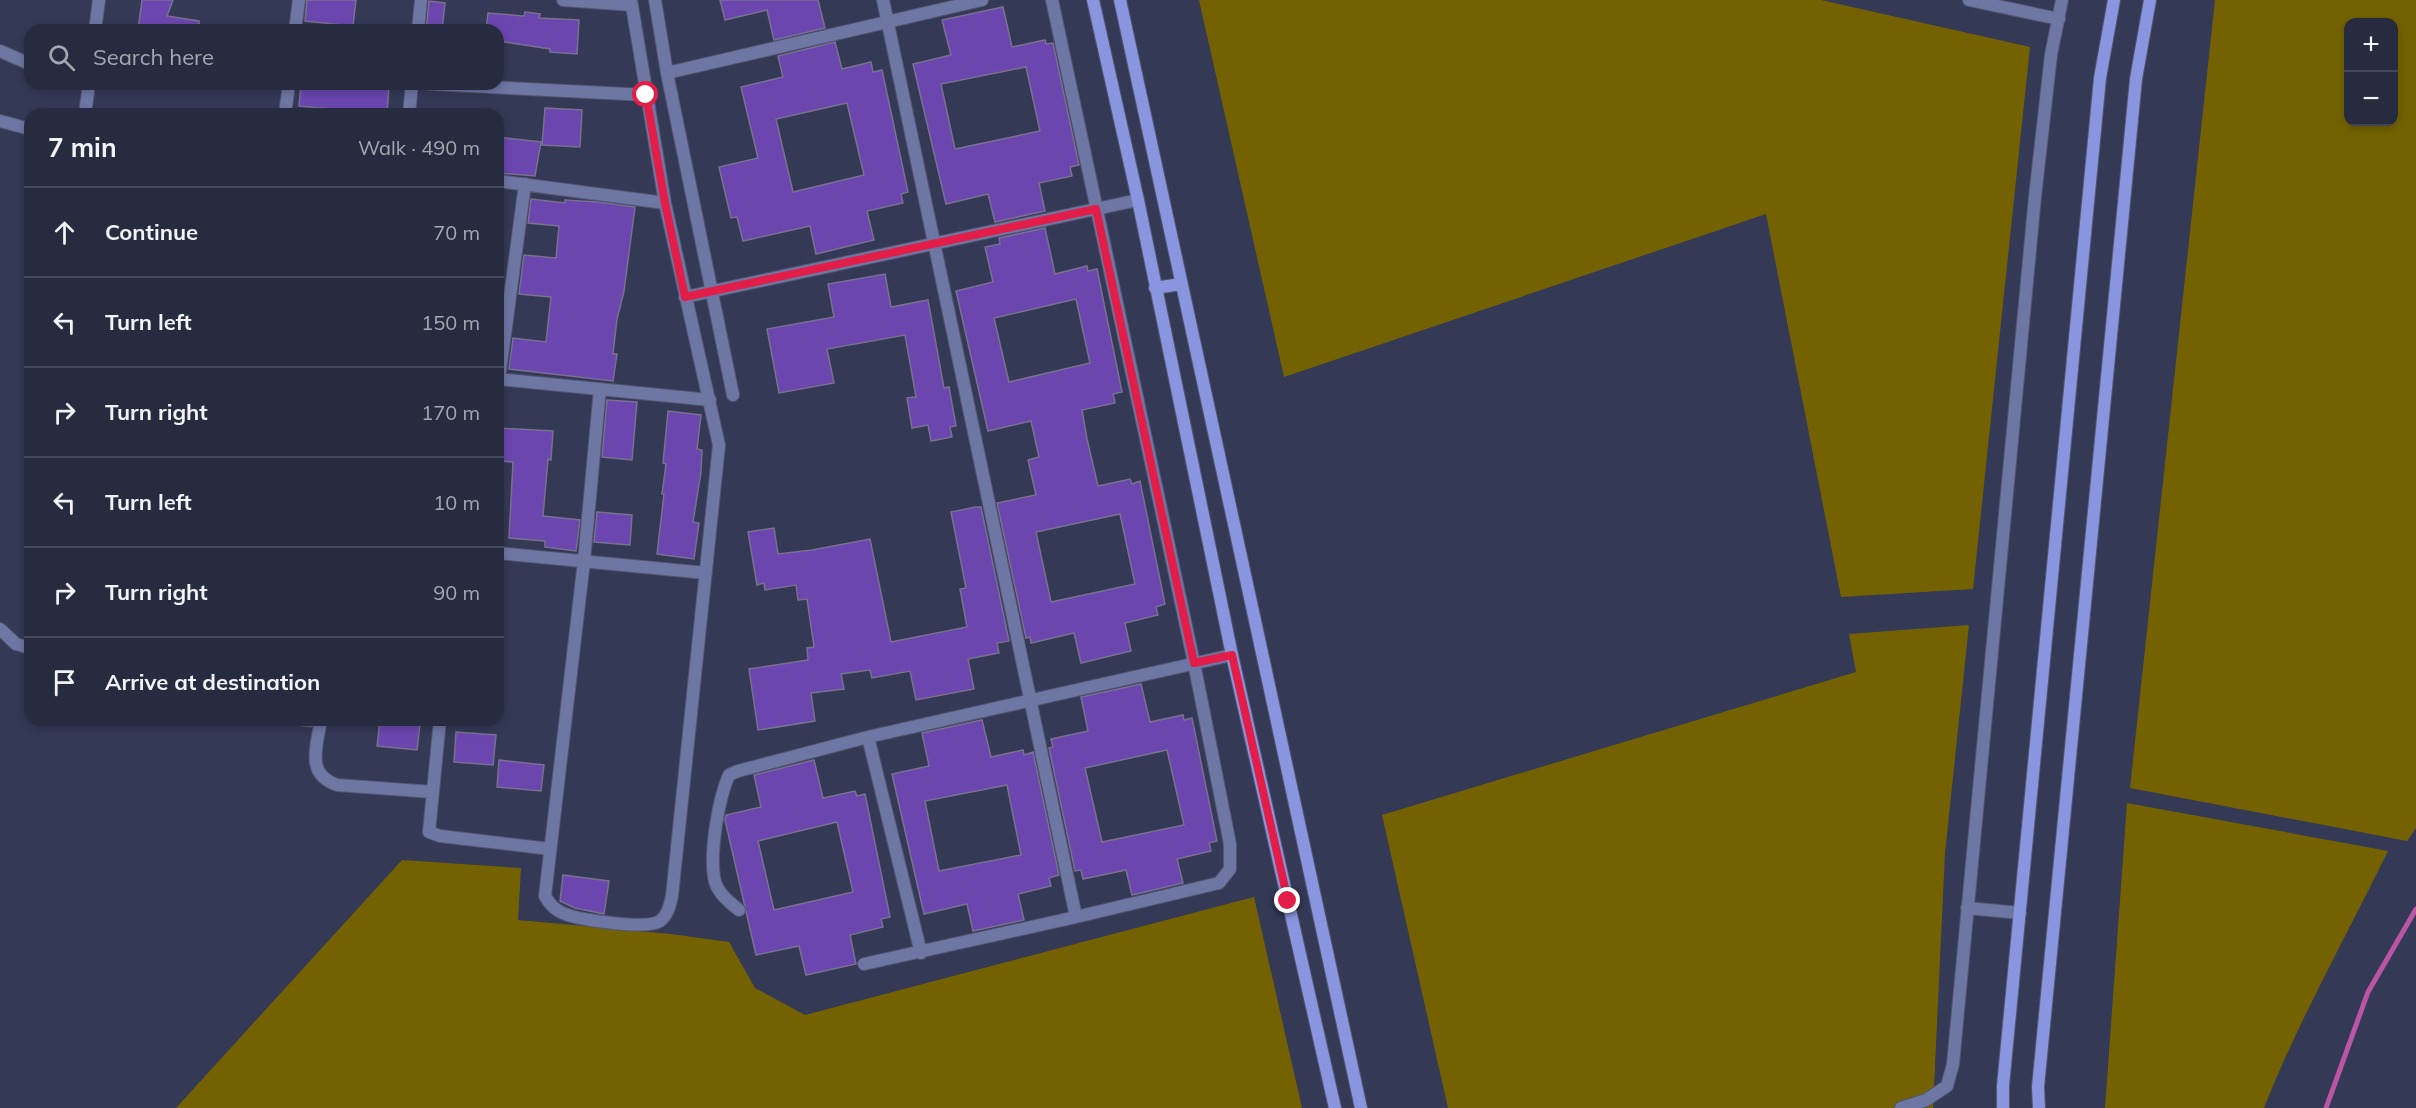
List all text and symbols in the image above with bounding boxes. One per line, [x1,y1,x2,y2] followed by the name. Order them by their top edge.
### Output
[2344,18,2398,126] map controls
[2344,18,2398,72] button: +
[24,24,504,90] search box
[45,41,78,74] icon: search
[93,43,214,71] text: Search here
[2344,72,2398,126] button: −
[632,81,658,107] route start
[48,131,117,164] text: 7 min
[358,135,480,160] text: Walk · 490 m
[48,216,81,249] icon: ahead
[105,218,198,246] text: Continue
[433,220,480,245] text: 70 m
[48,306,81,339] icon: left
[105,308,192,336] text: Turn left
[421,310,480,335] text: 150 m
[48,396,81,429] icon: right
[105,398,208,426] text: Turn right
[421,400,480,425] text: 170 m
[48,486,81,519] icon: left
[105,488,192,516] text: Turn left
[433,490,480,515] text: 10 m
[48,576,81,609] icon: right
[105,578,208,606] text: Turn right
[433,580,480,605] text: 90 m
[48,666,81,699] icon: arrive
[105,668,320,696] text: Arrive at destination
[1274,887,1300,913] route end

